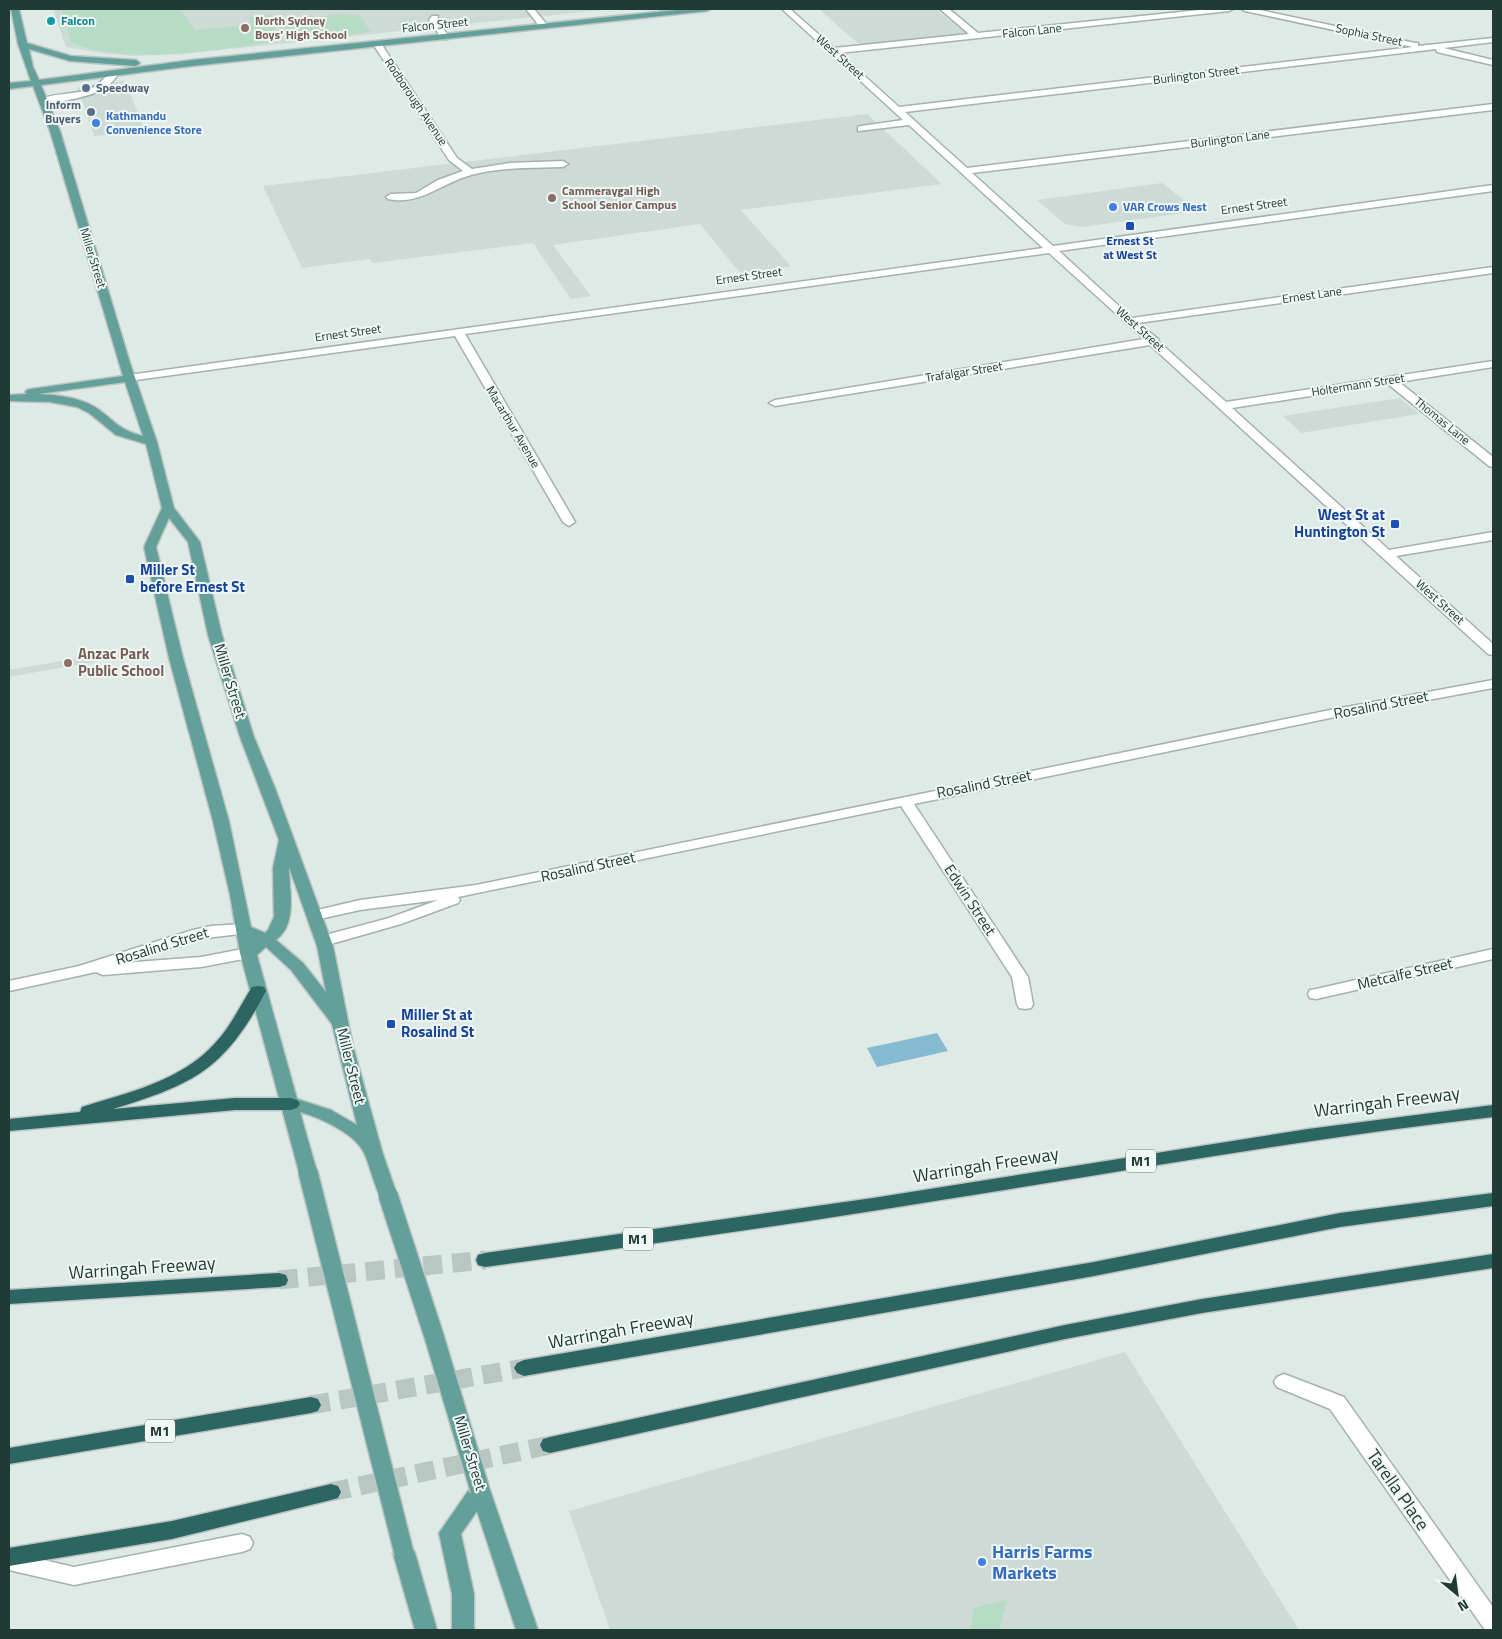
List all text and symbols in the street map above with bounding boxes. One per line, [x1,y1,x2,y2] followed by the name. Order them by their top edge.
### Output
[61,11,95,30] place label: Falcon
[255,11,347,44] place label: North Sydney Boys' High School
[401,12,470,37] street label: Falcon Street
[45,15,57,27] marker: Falcon
[1001,18,1063,43] street label: Falcon Lane
[1334,18,1405,51] street label: Sophia Street
[239,22,251,34] marker: North Sydney Boys' High School
[812,30,870,84] street label: West Street
[380,54,453,149] street label: Rodborough Avenue
[1152,60,1241,89] street label: Burlington Street
[96,78,149,97] place label: Speedway
[80,82,92,94] marker: Speedway
[45,95,81,128] place label: Inform Buyers
[85,106,97,118] marker: Inform Buyers
[106,106,202,139] place label: Kathmandu Convenience Store
[90,117,102,129] marker: Kathmandu Convenience Store
[1189,124,1271,153] street label: Burlington Lane
[562,181,677,214] place label: Cammeraygal High School Senior Campus
[1220,191,1289,220] street label: Ernest Street
[546,192,558,204] marker: Cammeraygal High School Senior Campus
[1123,197,1207,216] place label: VAR Crows Nest
[1107,201,1119,213] marker: VAR Crows Nest
[1124,220,1136,232] marker: Ernest St at West St
[75,225,112,291] street label: Miller Street
[1103,231,1157,264] place label: Ernest St at West St
[715,261,784,290] street label: Ernest Street
[1281,281,1343,308] street label: Ernest Lane
[1112,302,1170,356] street label: West Street
[314,318,383,347] street label: Ernest Street
[924,356,1005,387] street label: Trafalgar Street
[1310,368,1407,401] street label: Holtermann Street
[481,382,545,471] street label: Macarthur Avenue
[1410,392,1475,449] street label: Thomas Lane
[1294,503,1386,543] place label: West St at Huntington St
[1389,518,1401,530] marker: West St at Huntington St
[140,558,245,598] place label: Miller St before Ernest St
[124,573,136,585] marker: Miller St before Ernest St
[1412,575,1470,629] street label: West Street
[208,640,253,722] street label: Miller Street
[78,642,164,682] place label: Anzac Park Public School
[62,657,74,669] marker: Anzac Park Public School
[1331,684,1431,725] street label: Rosalind Street
[934,763,1034,804] street label: Rosalind Street
[538,845,638,888] street label: Rosalind Street
[939,860,1002,941] street label: Edwin Street
[112,920,212,971] street label: Rosalind Street
[1355,951,1456,996] street label: Metcalfe Street
[401,1003,475,1043] place label: Miller St at Rosalind St
[385,1018,397,1030] marker: Miller St at Rosalind St
[331,1025,372,1107] street label: Miller Street
[1312,1079,1462,1124] street label: Warringah Freeway
[911,1140,1061,1189] street label: Warringah Freeway
[1126,1150,1156,1172] road number: M1
[623,1228,653,1250] road number: M1
[68,1249,217,1286] street label: Warringah Freeway
[546,1303,696,1356] street label: Warringah Freeway
[448,1412,493,1494] street label: Miller Street
[145,1420,175,1442] road number: M1
[1360,1443,1436,1536] street label: Tarella Place
[992,1538,1093,1586] place label: Harris Farms Markets
[976,1556,988,1568] marker: Harris Farms Markets
[1432,1569,1482,1619] north arrow
[1454,1594,1473,1617] text: N

